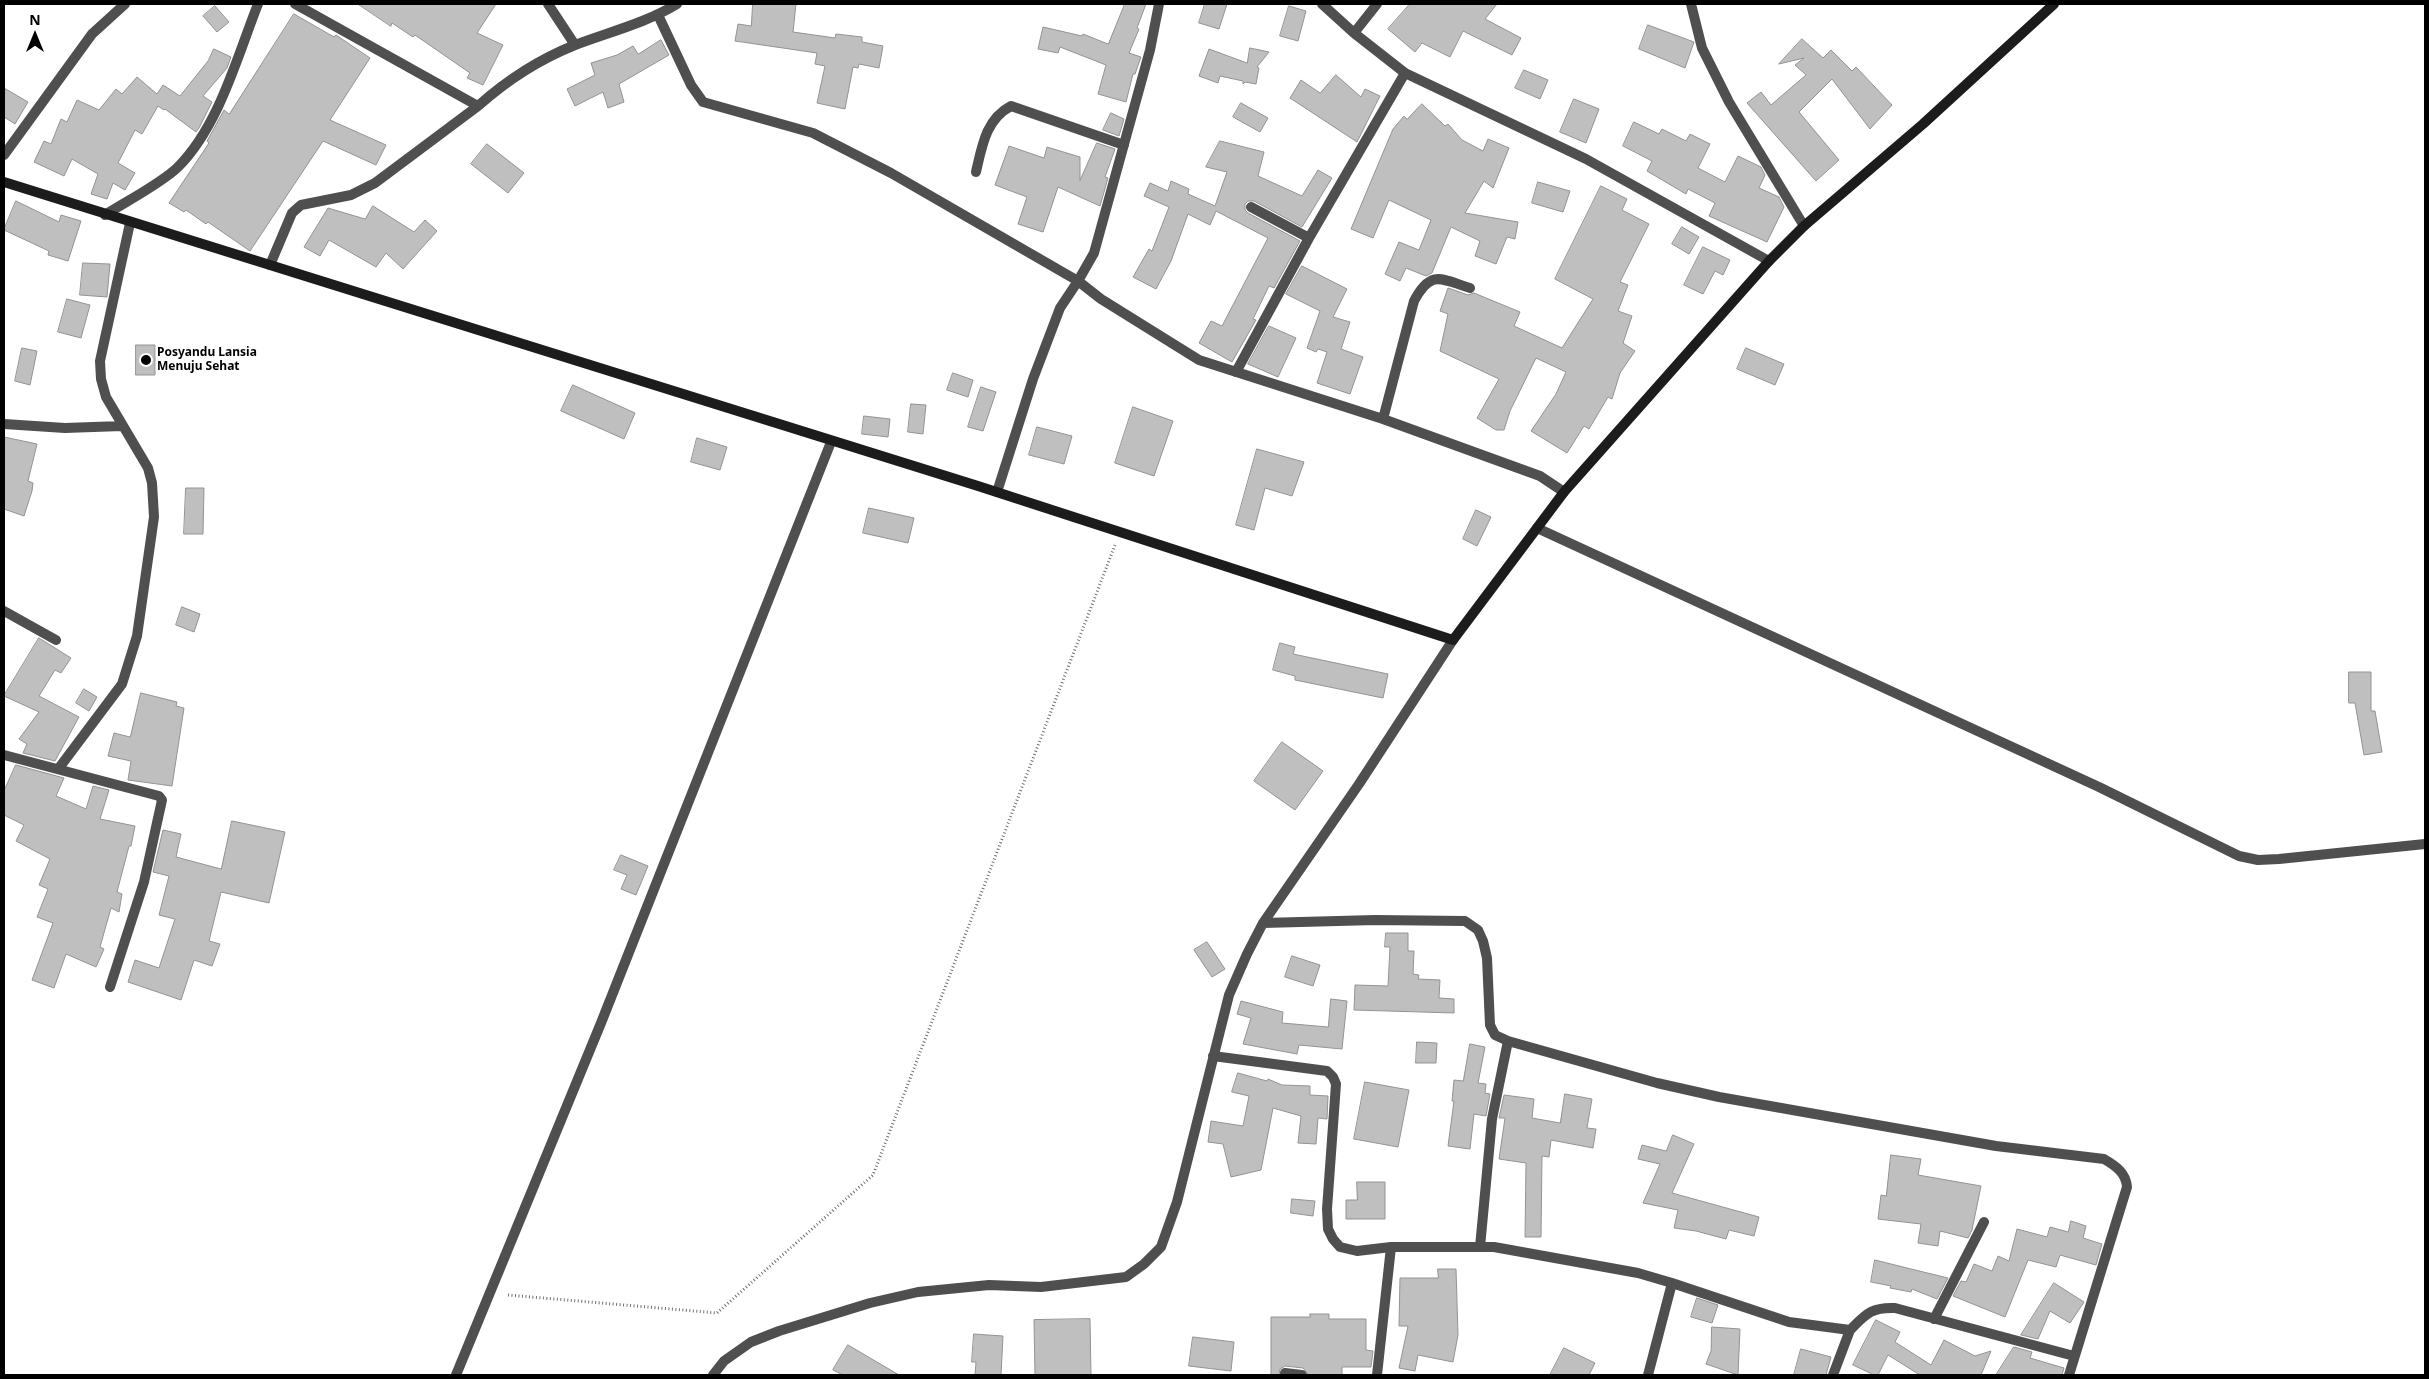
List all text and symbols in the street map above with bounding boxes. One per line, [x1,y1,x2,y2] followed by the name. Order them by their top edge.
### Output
[10,10,60,60] north arrow
[29,10,41,29] text: N
[157,346,257,374] place label: Posyandu Lansia Menuju Sehat
[139,353,153,367] marker: Posyandu Lansia Menuju Sehat

